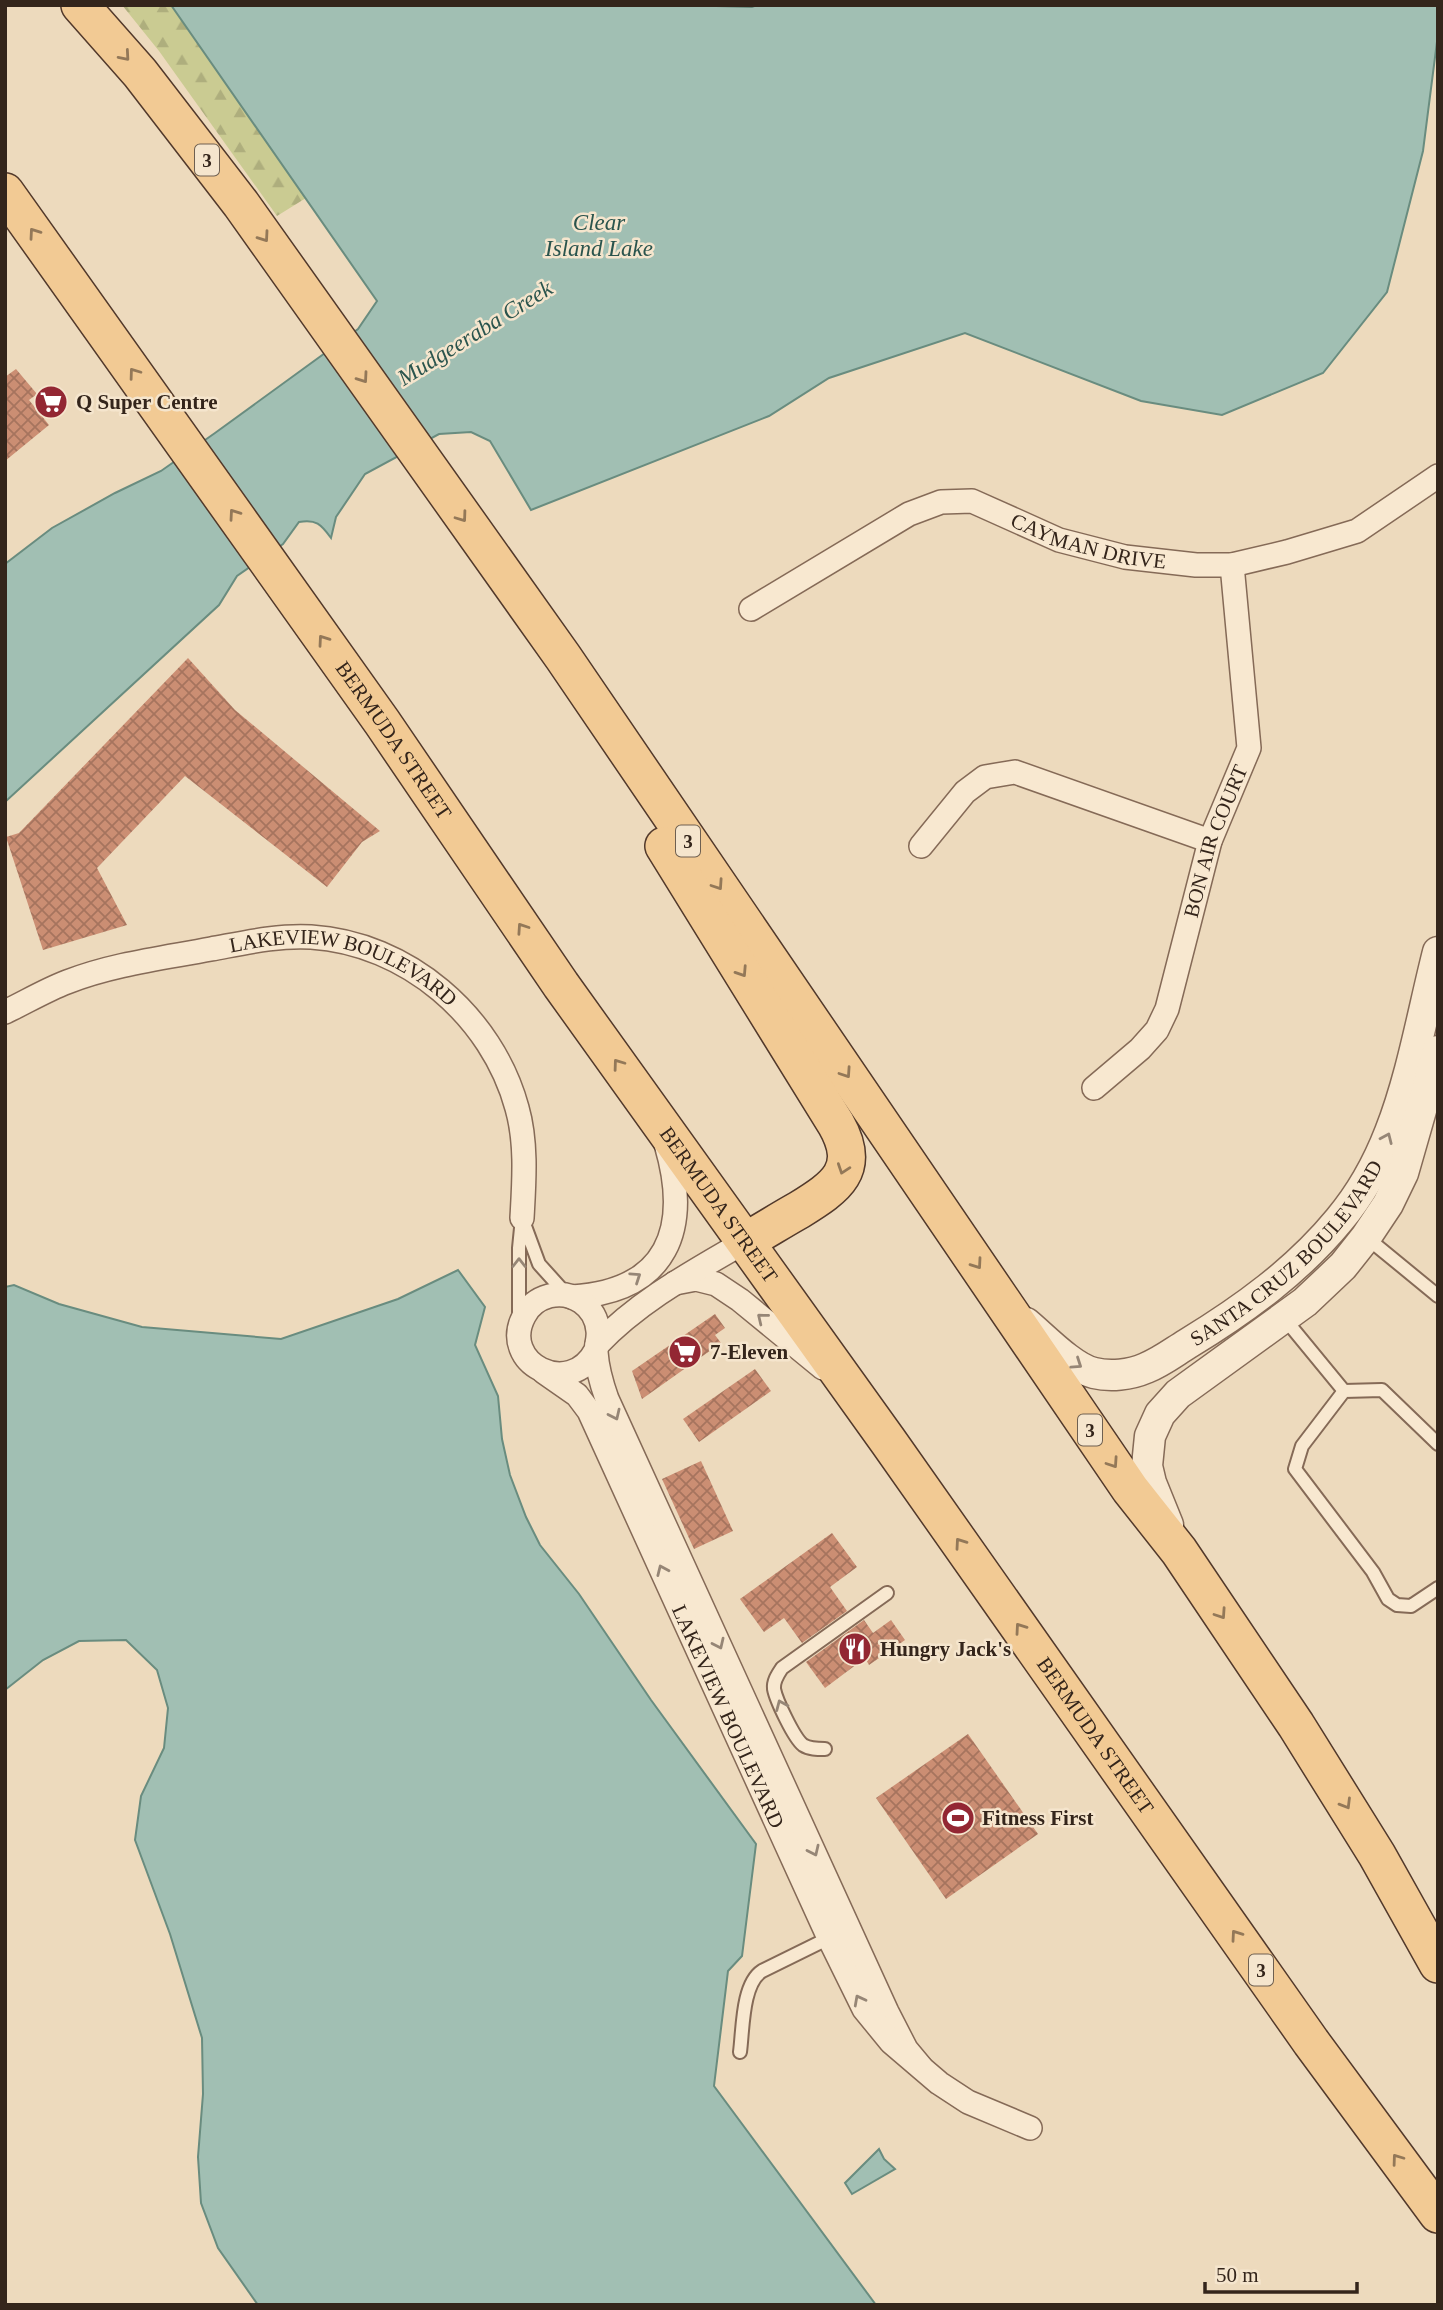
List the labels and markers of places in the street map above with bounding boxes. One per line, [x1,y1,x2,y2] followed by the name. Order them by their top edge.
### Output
[32,383,70,421] supermarket icon: Q Super Centre
[76,390,218,414] place label: Q Super Centre
[666,1333,704,1371] supermarket icon: 7-Eleven
[710,1340,788,1364] place label: 7-Eleven
[836,1630,874,1668] restaurant icon: Hungry Jack's
[880,1637,1011,1661] place label: Hungry Jack's
[939,1799,977,1837] sports icon: Fitness First
[982,1806,1093,1830] place label: Fitness First

